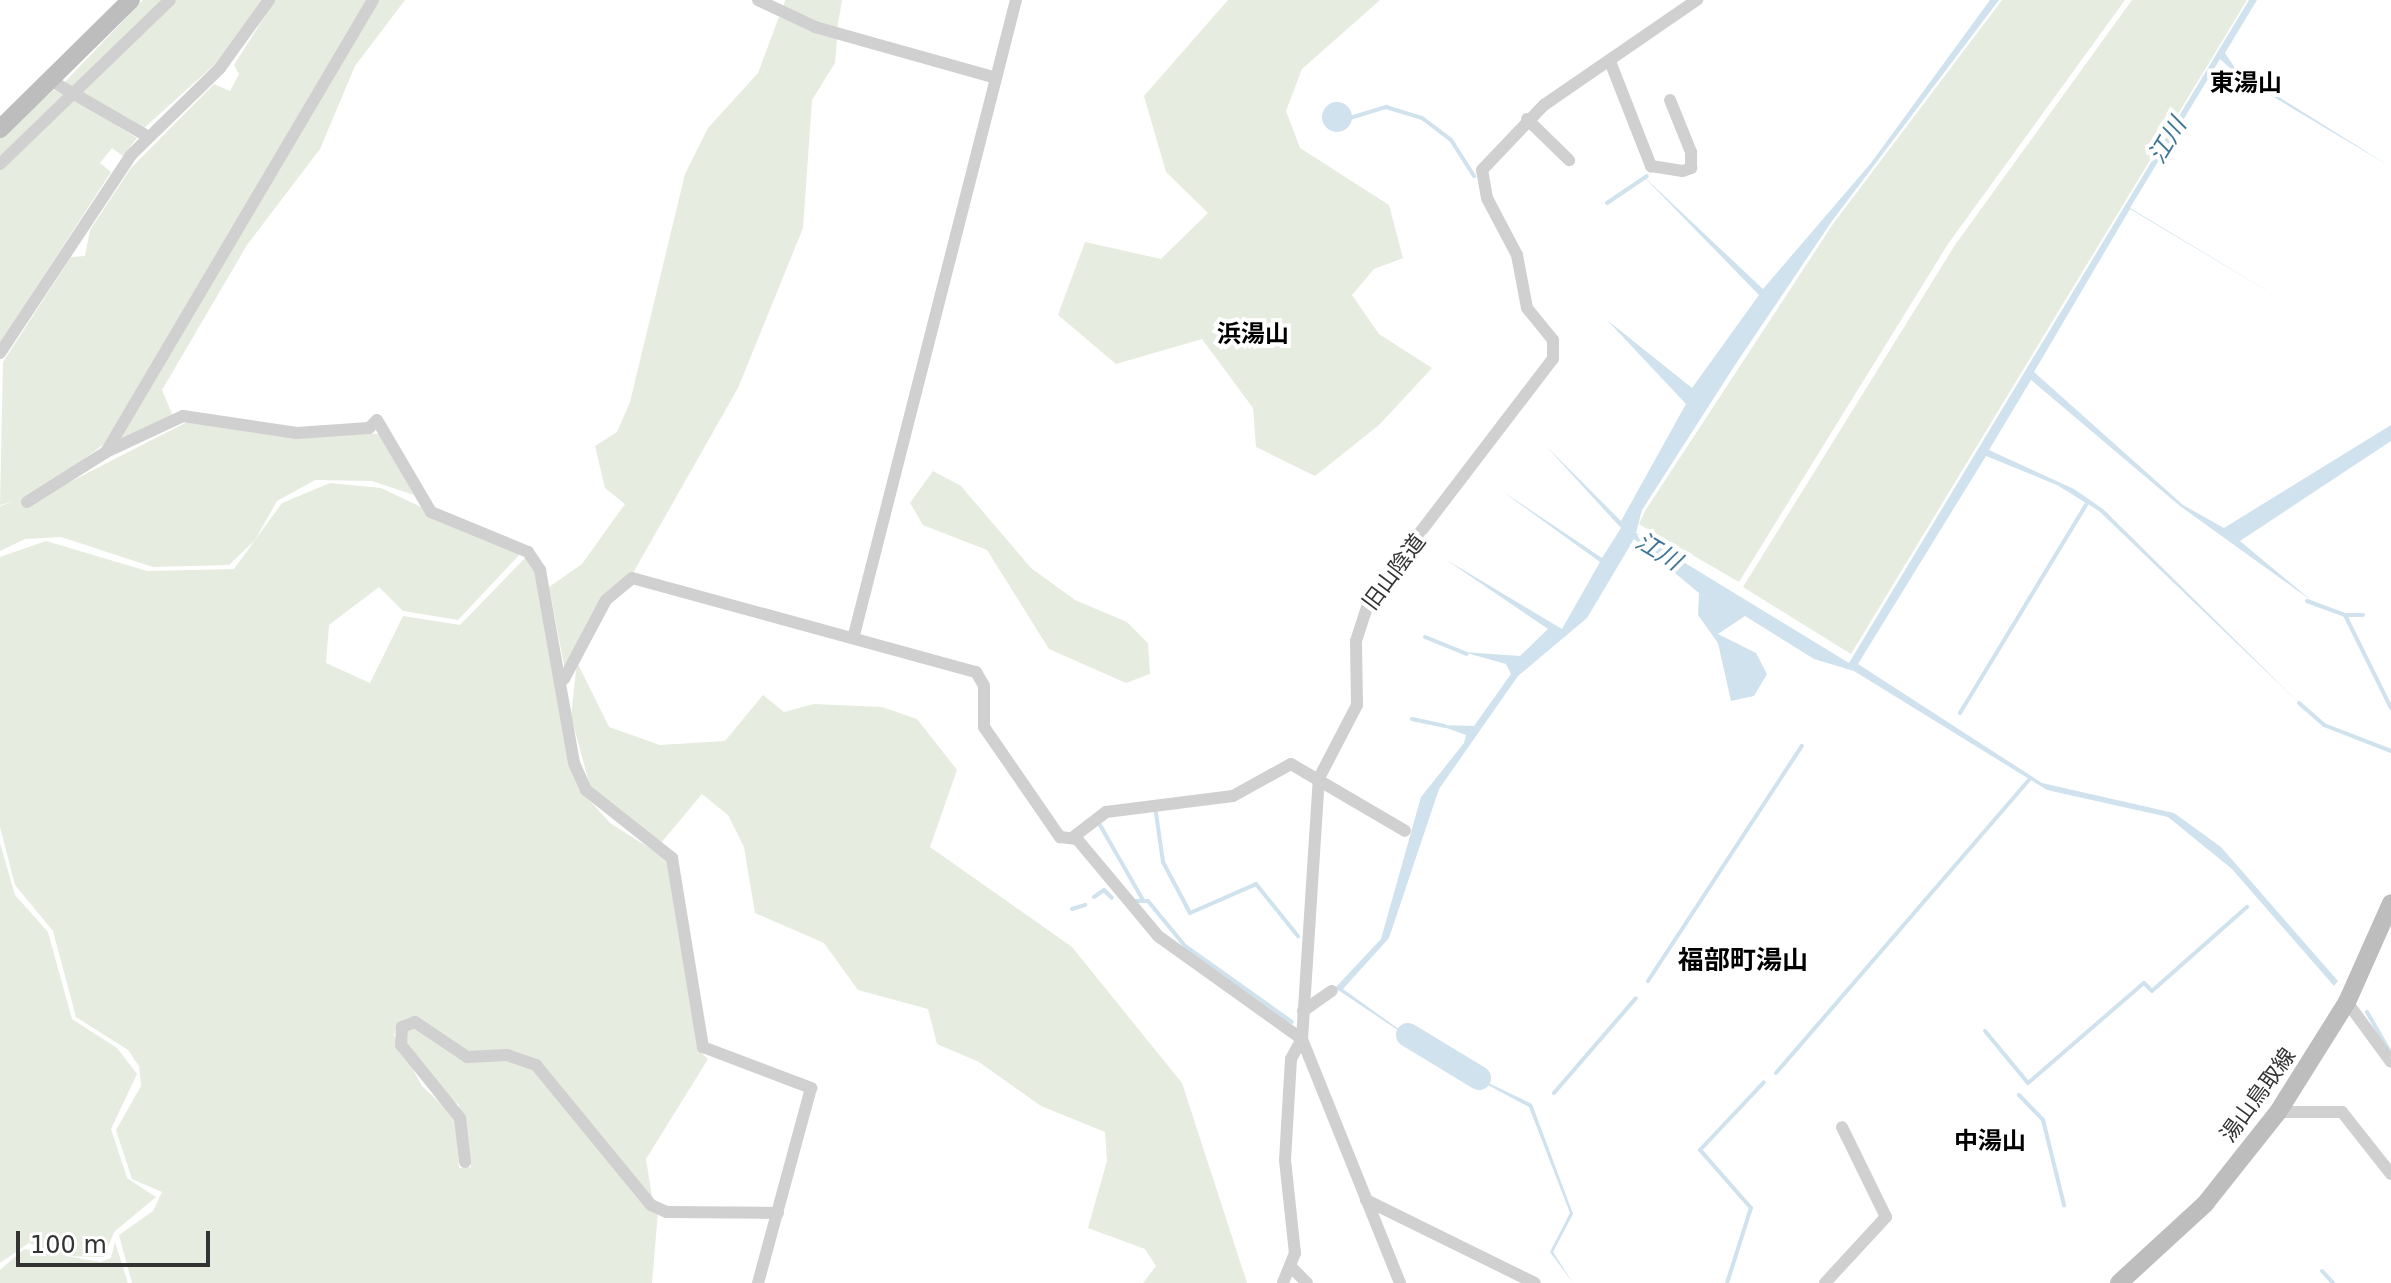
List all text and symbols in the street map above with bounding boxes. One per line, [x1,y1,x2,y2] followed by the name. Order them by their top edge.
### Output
[2210,70,2282,98] district label: 東湯山
[2143,113,2193,169] water label: 江川
[1217,321,1289,349] district label: 浜湯山
[1630,527,1686,577] water label: 江川
[1357,529,1431,615] street label: 旧山陰道
[1678,945,1808,977] district label: 福部町湯山
[2215,1043,2301,1147] street label: 湯山鳥取線
[1954,1128,2026,1156] district label: 中湯山
[20,1215,214,1265] scale bar
[30,1231,107,1259] text: 100 m

